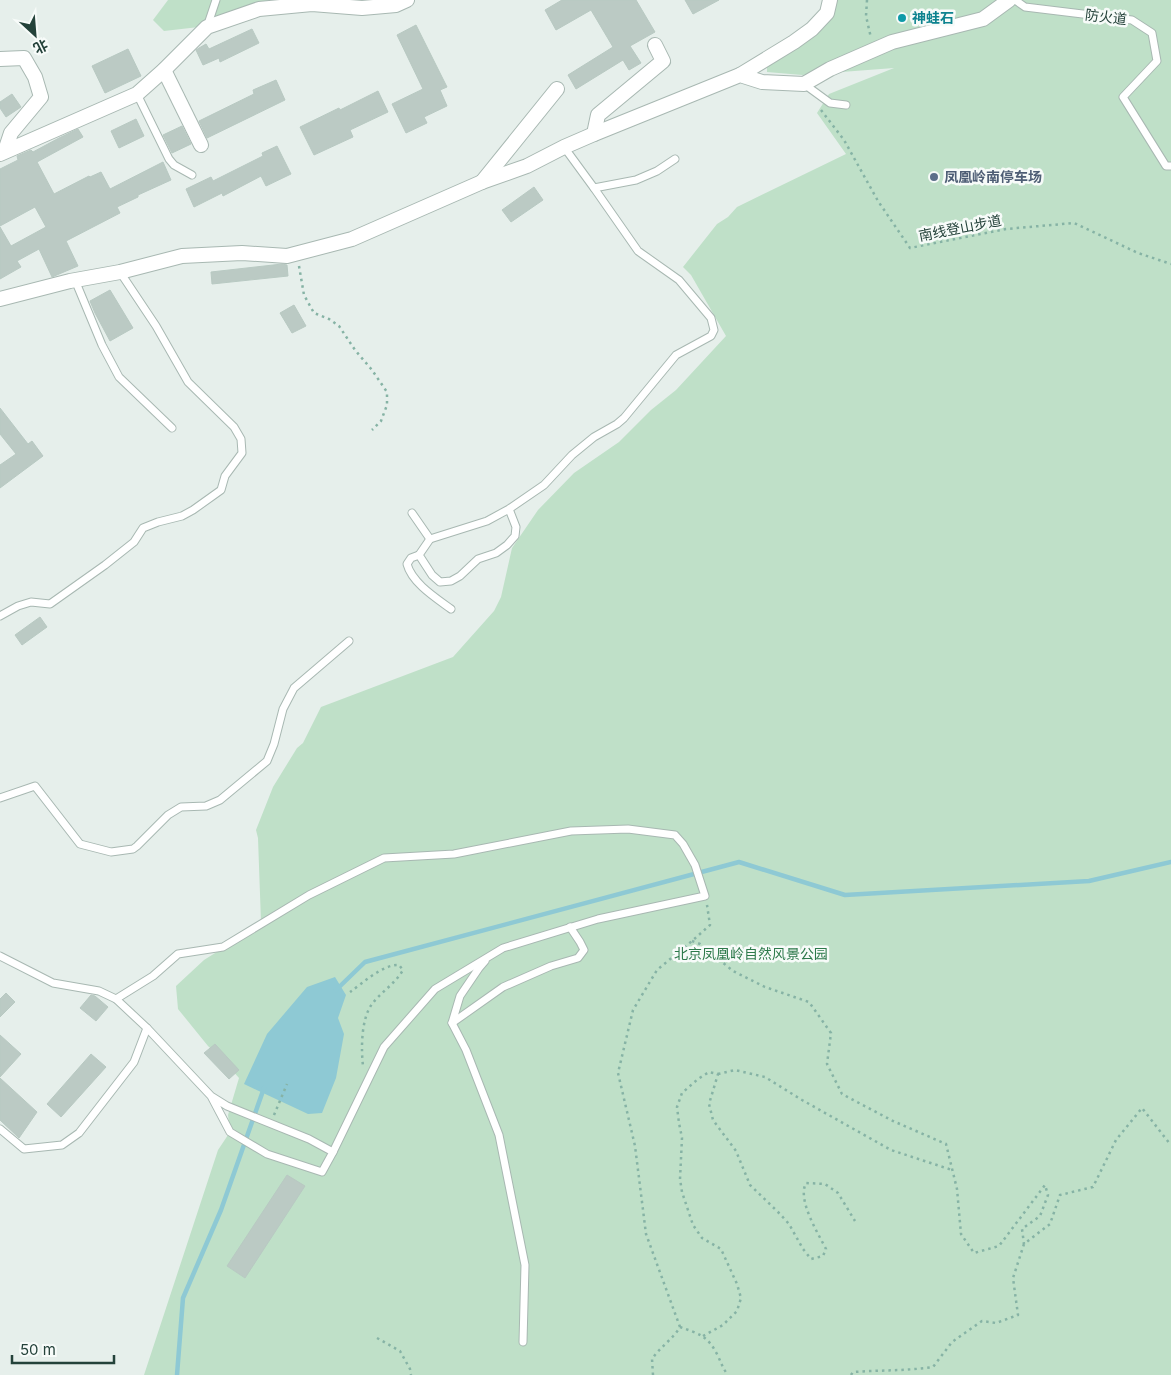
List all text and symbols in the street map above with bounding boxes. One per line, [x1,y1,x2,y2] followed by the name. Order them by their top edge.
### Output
[1084,6,1128,27] street label: 防火道
[912,9,954,26] place label: 神蛙石
[10,10,60,60] north arrow
[896,12,908,24] marker: 神蛙石
[31,36,51,58] text: 北
[944,168,1042,185] place label: 凤凰岭南停车场
[928,171,940,183] marker: 凤凰岭南停车场
[917,211,1003,244] street label: 南线登山步道
[674,945,828,962] park label: 北京凤凰岭自然风景公园
[12,1332,115,1364] scale bar
[20,1340,56,1359] text: 50 m

